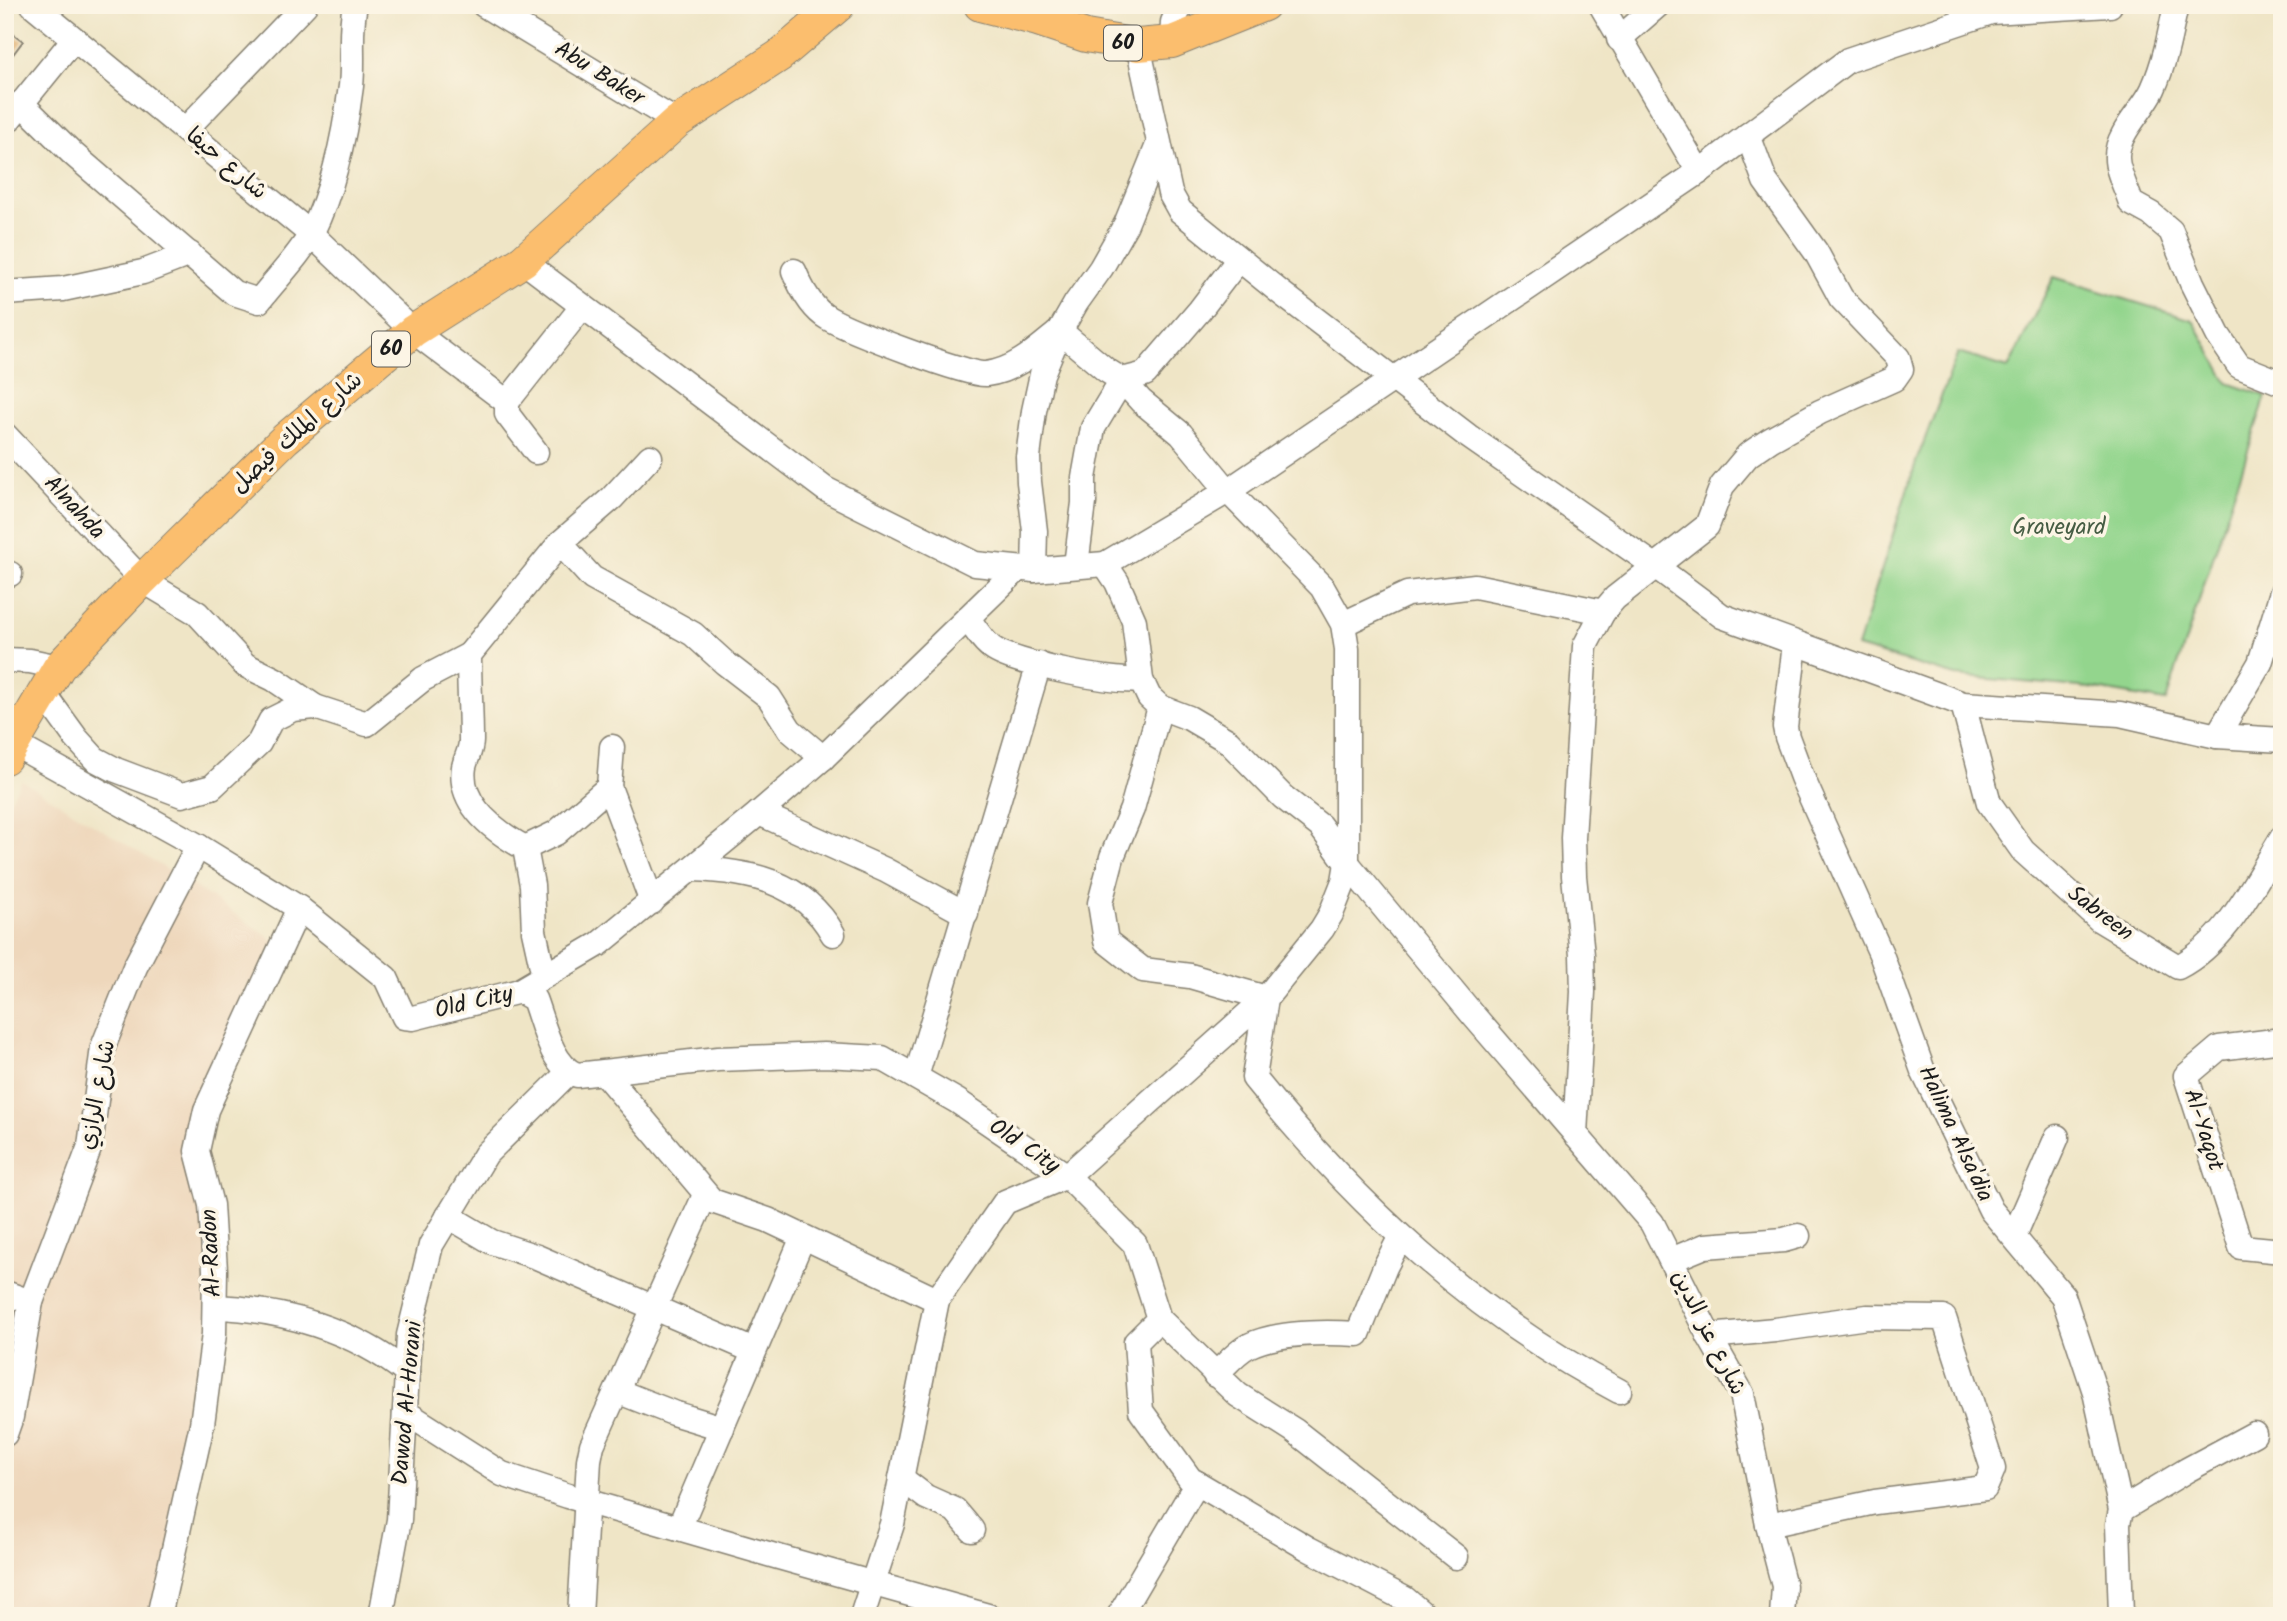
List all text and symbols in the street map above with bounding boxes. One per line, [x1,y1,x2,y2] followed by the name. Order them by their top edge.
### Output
[1104,26,1142,60] road number: 60
[547,32,652,117] street label: Abu Baker
[177,119,275,209] street label: شارع حيفا
[372,332,410,366] road number: 60
[223,363,371,503] street label: شارع الملك فيصل
[34,467,114,549] street label: Alnahda
[2012,510,2106,546] park label: Graveyard
[2059,877,2141,951] street label: Sabreen
[431,976,517,1029] street label: Old City
[70,1037,126,1153] street label: شارع الرازي
[1908,1060,2002,1208] street label: Halima Alsa'dia
[2173,1084,2233,1177] street label: Al-Yaqot
[981,1110,1067,1184] street label: Old City
[192,1208,232,1298] street label: Al-Radon
[1661,1264,1755,1402] street label: شارع عز الدين
[383,1318,433,1486] street label: Dawod Al-Horani

